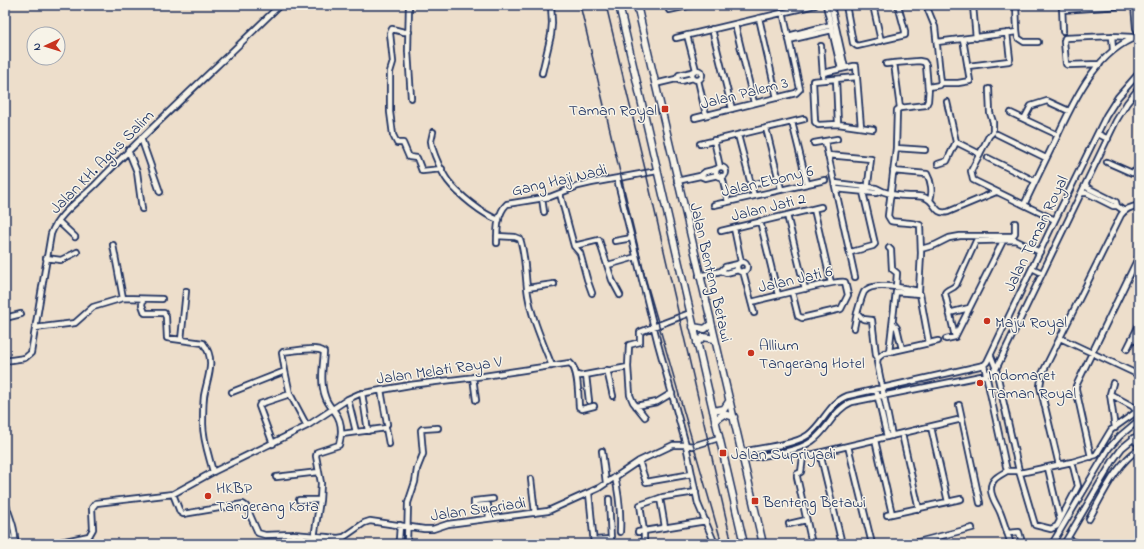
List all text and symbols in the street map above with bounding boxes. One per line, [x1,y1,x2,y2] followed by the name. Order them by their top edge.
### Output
[26,26,66,66] north arrow
[29,42,45,51] text: N
[698,71,791,116] street label: Jalan Palem 3
[569,99,657,123] place label: Taman Royal
[660,104,670,114] marker: Taman Royal
[45,105,160,220] street label: Jalan KH. Agus Salim
[509,158,610,204] street label: Gang Haji Nadi
[719,160,816,204] street label: Jalan Ebony 6
[998,172,1075,296] street label: Jalan Teman Royal
[729,187,808,229] street label: Jalan Jati 2
[682,200,738,345] street label: Jalan Benteng Betawi
[756,260,835,300] street label: Jalan Jati 6
[995,311,1067,335] place label: Maju Royal
[982,316,992,326] marker: Maju Royal
[759,334,865,376] place label: Allium Tangerang Hotel
[746,348,756,358] marker: Allium Tangerang Hotel
[375,350,504,392] street label: Jalan Melati Raya V
[988,364,1076,406] place label: Indomaret Taman Royal
[975,378,985,388] marker: Indomaret Taman Royal
[731,443,836,467] place label: Jalan Supriyadi
[718,448,728,458] marker: Jalan Supriyadi
[216,477,319,519] place label: HKBP Tangerang Kota
[203,491,213,501] marker: HKBP Tangerang Kota
[429,491,528,529] street label: Jalan Supriadi
[762,491,866,515] place label: Benteng Betawi
[750,496,760,506] marker: Benteng Betawi

